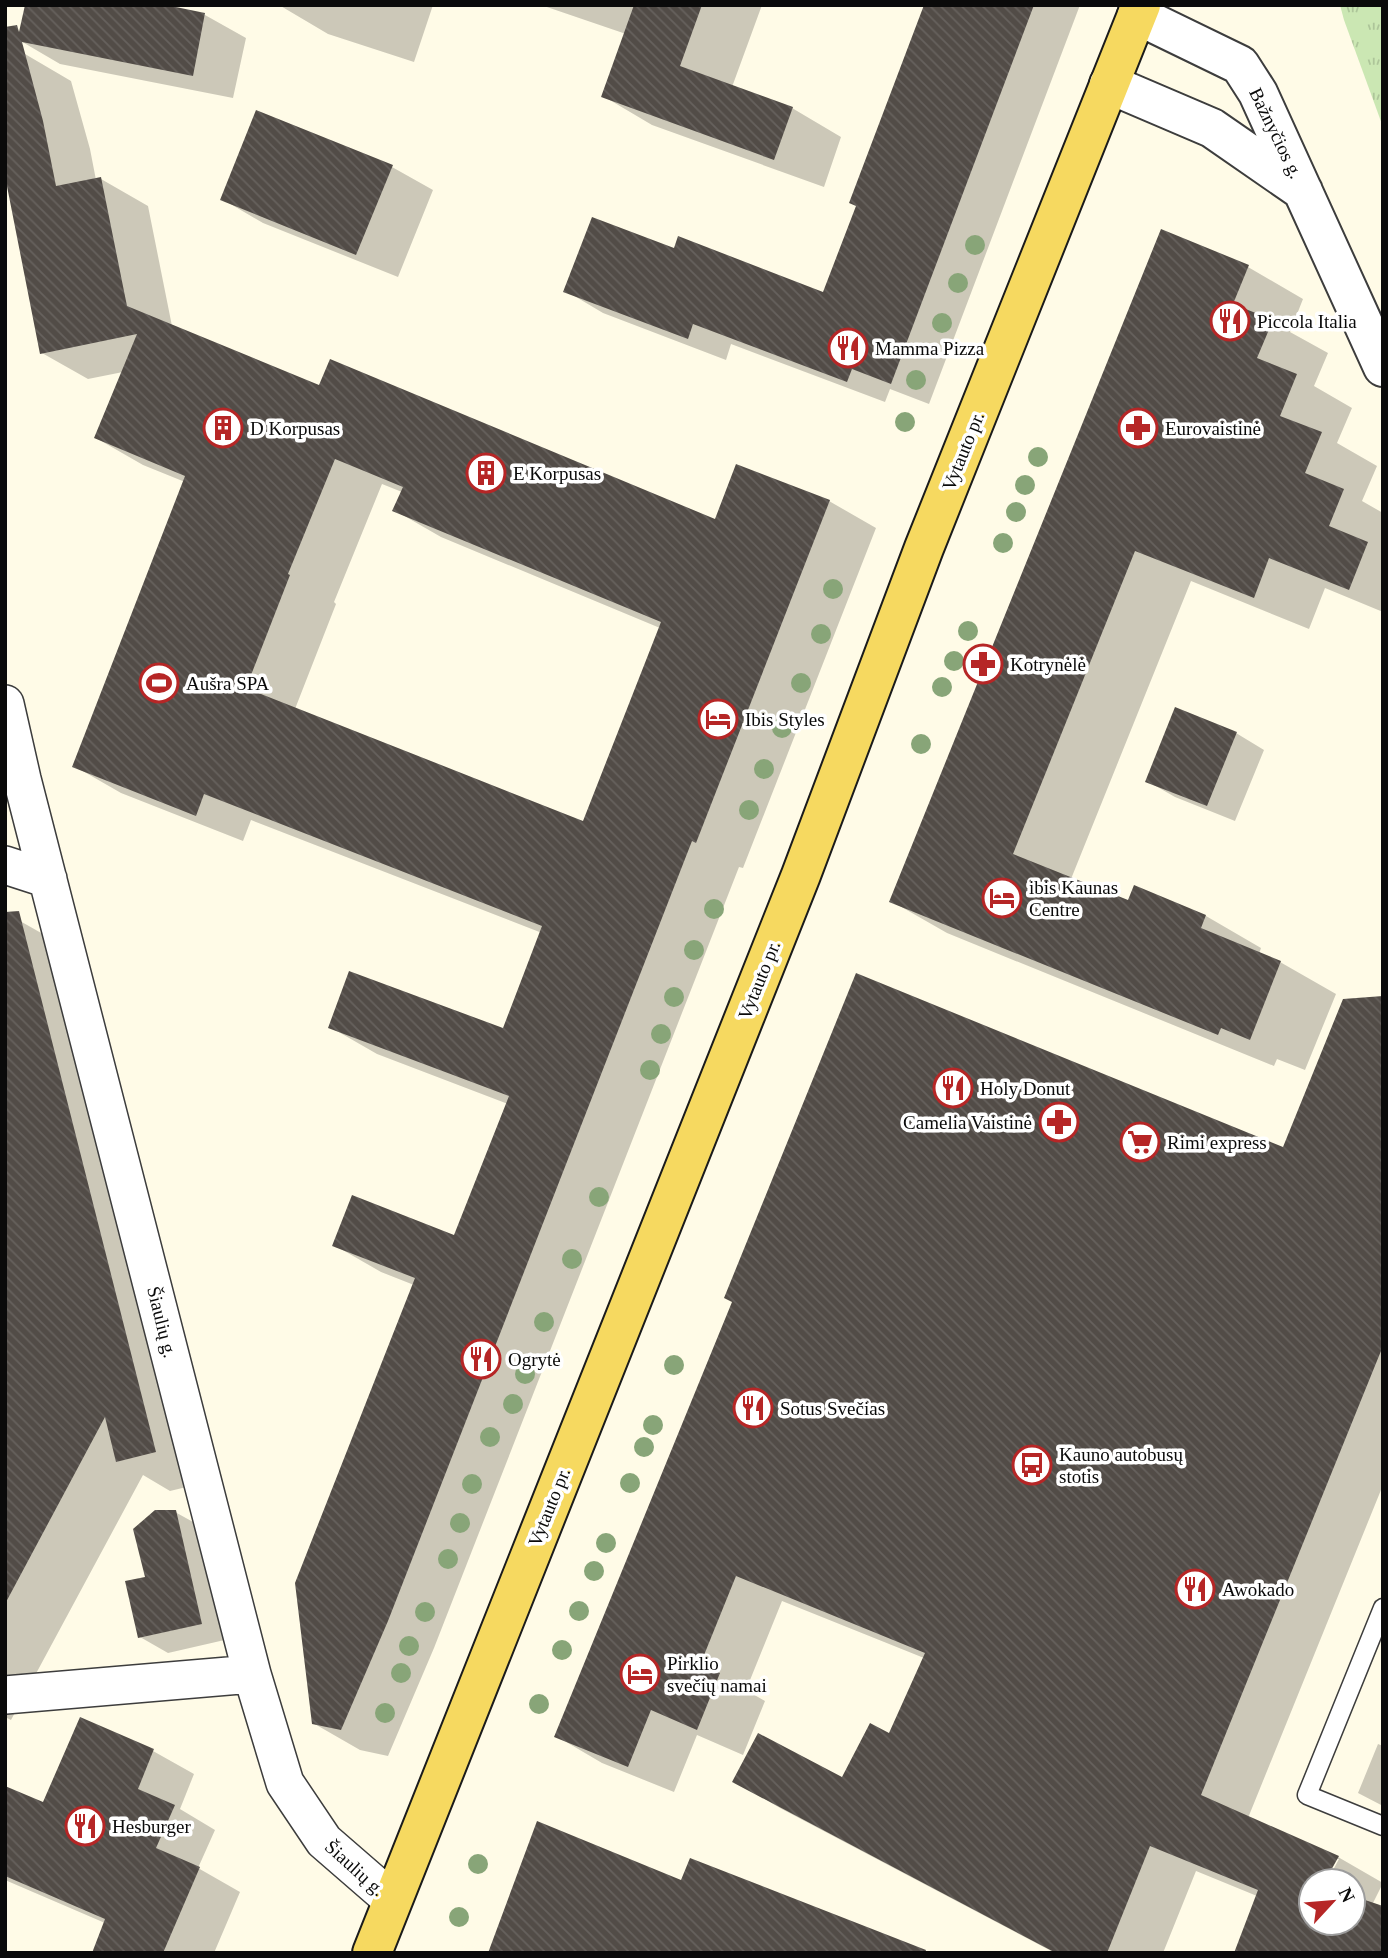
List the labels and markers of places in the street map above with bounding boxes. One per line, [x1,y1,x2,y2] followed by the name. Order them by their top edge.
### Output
[1209,300,1251,342] restaurant icon: Piccola Italia
[1257,311,1357,332] place label: Piccola Italia
[827,327,869,369] restaurant icon: Mamma Pizza
[875,338,985,359] place label: Mamma Pizza
[202,407,244,449] building icon: D Korpusas
[1117,407,1159,449] pharmacy icon: Eurovaistinė
[250,418,340,439] place label: D Korpusas
[1165,418,1261,439] place label: Eurovaistinė
[465,452,507,494] building icon: E Korpusas
[513,463,601,484] place label: E Korpusas
[962,643,1004,685] pharmacy icon: Kotrynėlė
[1010,654,1086,675] place label: Kotrynėlė
[138,662,180,704] sports icon: Aušra SPA
[186,673,270,694] place label: Aušra SPA
[697,698,739,740] hotel icon: Ibis Styles
[745,709,825,730] place label: Ibis Styles
[981,877,1023,919] hotel icon: ibis Kaunas Centre
[1029,877,1118,920] place label: ibis Kaunas Centre
[932,1067,974,1109] restaurant icon: Holy Donut
[980,1078,1071,1099] place label: Holy Donut
[1038,1101,1080,1143] pharmacy icon: Camelia Vaistinė
[903,1112,1032,1133] place label: Camelia Vaistinė
[1119,1121,1161,1163] supermarket icon: Rimi express
[1167,1132,1267,1153] place label: Rimi express
[460,1338,502,1380] restaurant icon: Ogrytė
[508,1349,561,1370] place label: Ogrytė
[732,1387,774,1429] restaurant icon: Sotus Svečias
[780,1398,885,1419] place label: Sotus Svečias
[1011,1444,1053,1486] bus stop icon: Kauno autobusų stotis
[1059,1444,1184,1487] place label: Kauno autobusų stotis
[1174,1568,1216,1610] restaurant icon: Awokado
[1222,1579,1294,1600] place label: Awokado
[619,1653,661,1695] hotel icon: Pirklio svečių namai
[667,1653,767,1696] place label: Pirklio svečių namai
[64,1805,106,1847] restaurant icon: Hesburger
[112,1816,191,1837] place label: Hesburger

